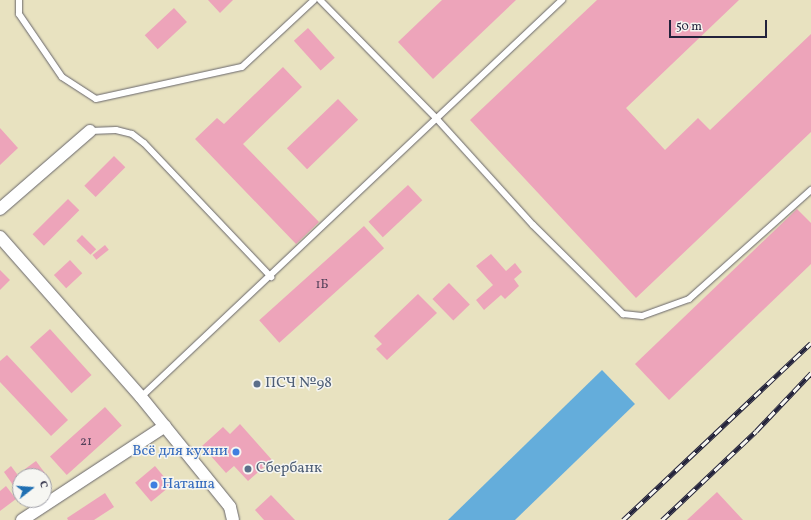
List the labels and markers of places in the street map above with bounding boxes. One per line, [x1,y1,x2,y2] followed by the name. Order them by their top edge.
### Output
[265,375,332,393] place label: ПСЧ №98
[252,379,262,389] marker: ПСЧ №98
[132,443,228,461] place label: Всё для кухни
[231,447,241,457] marker: Всё для кухни
[256,460,322,478] place label: Сбербанк
[243,464,253,474] marker: Сбербанк
[162,476,215,494] place label: Наташа
[149,480,159,490] marker: Наташа

